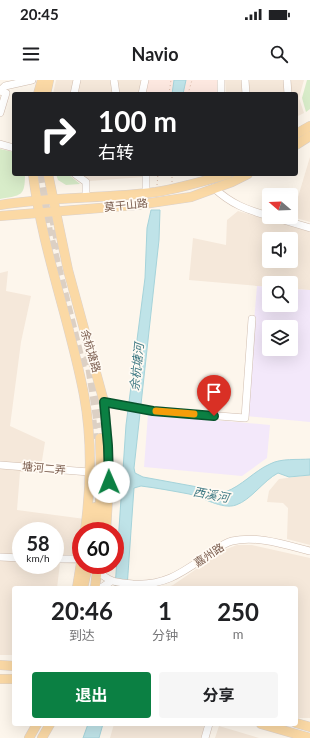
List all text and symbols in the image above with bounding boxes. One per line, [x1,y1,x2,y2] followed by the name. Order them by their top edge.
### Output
[20,5,59,23] text: 20:45
[20,43,42,65] icon: menu
[132,43,178,65] text: Navio
[268,43,290,65] icon: search
[98,104,177,138] text: 100 m
[32,108,84,160] icon: right
[98,141,134,163] text: 右转
[262,188,298,224] north arrow
[262,188,298,356] map controls
[103,196,149,213] street label: 莫干山路
[262,232,298,268] button: sound
[262,276,298,312] button: search
[262,320,298,356] button: layers
[79,328,104,374] street label: 余杭塘路
[127,340,147,392] water label: 余杭塘河
[197,375,231,416] pin
[203,381,225,403] icon: arrive
[22,459,67,476] street label: 塘河二弄
[88,461,130,503] position arrow
[192,484,232,506] water label: 西溪河
[72,522,124,574] speed limit sign: 60
[26,531,50,555] text: 58
[191,540,226,569] street label: 嘉州路
[26,552,50,564] text: km/h
[51,596,113,625] text: 20:46
[158,596,172,625] text: 1
[217,597,259,626] text: 250
[233,626,243,642] text: m
[69,627,95,643] text: 到达
[152,627,178,643] text: 分钟
[32,672,151,718] button: 退出
[159,672,278,718] button: 分享

